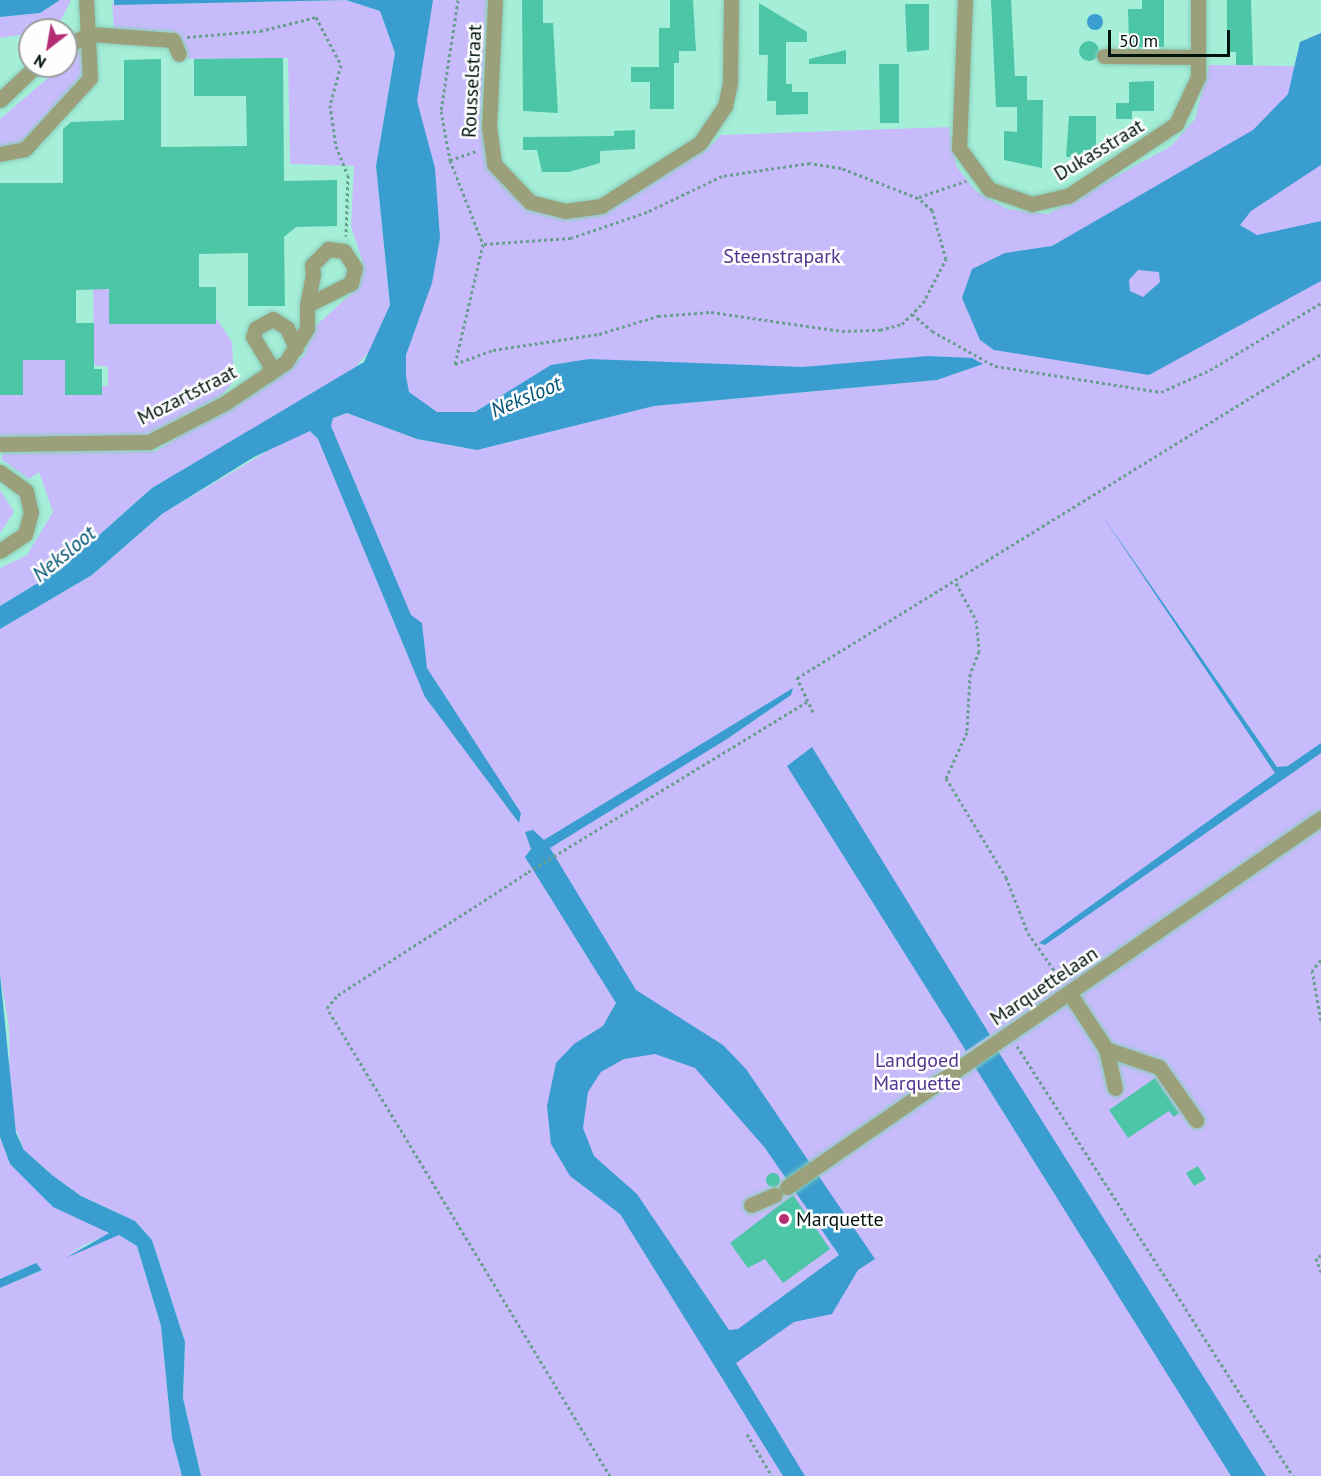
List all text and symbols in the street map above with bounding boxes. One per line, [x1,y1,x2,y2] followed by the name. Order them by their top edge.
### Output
[18,18,78,78] north arrow
[1111,18,1232,56] scale bar
[457,24,487,138] street label: Rousselstraat
[1119,29,1158,52] text: 50 m
[30,50,49,73] text: N
[1050,114,1148,186] street label: Dukasstraat
[723,244,841,268] park label: Steenstrapark
[133,360,241,430] street label: Mozartstraat
[487,371,565,423] water label: Neksloot
[27,521,101,587] water label: Neksloot
[986,941,1102,1031] street label: Marquettelaan
[873,1049,961,1096] park label: Landgoed Marquette
[796,1207,884,1231] place label: Marquette
[777,1212,791,1226] marker: Marquette

